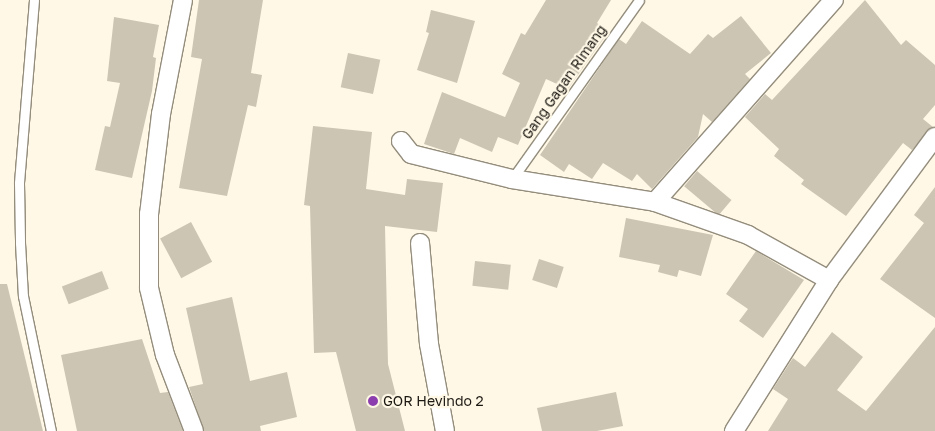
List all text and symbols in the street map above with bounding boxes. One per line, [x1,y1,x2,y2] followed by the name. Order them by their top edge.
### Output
[518,22,610,142] street label: Gang Gagan Rimang
[383,393,484,409] place label: GOR Hevindo 2
[367,395,379,407] marker: GOR Hevindo 2

